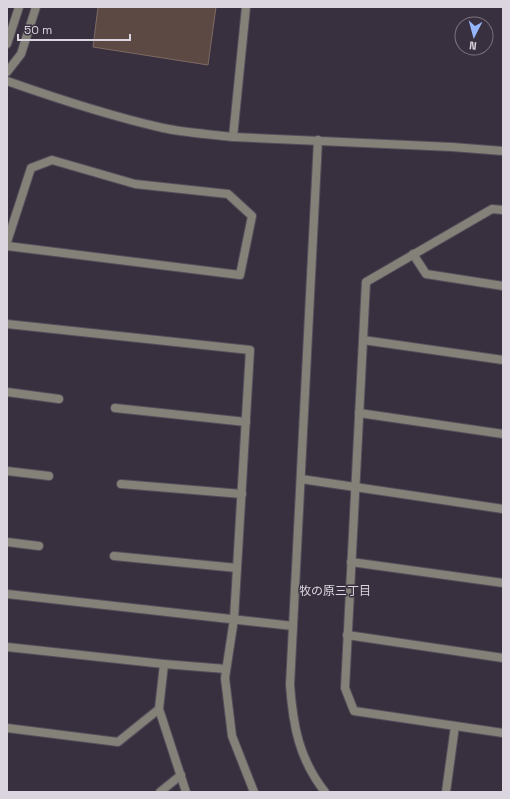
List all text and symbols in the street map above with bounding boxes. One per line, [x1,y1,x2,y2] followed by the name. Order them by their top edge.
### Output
[18,16,130,42] scale bar
[454,16,494,56] north arrow
[24,22,52,38] text: 50 m
[469,39,477,53] text: N
[299,583,371,599] district label: 牧の原三丁目

